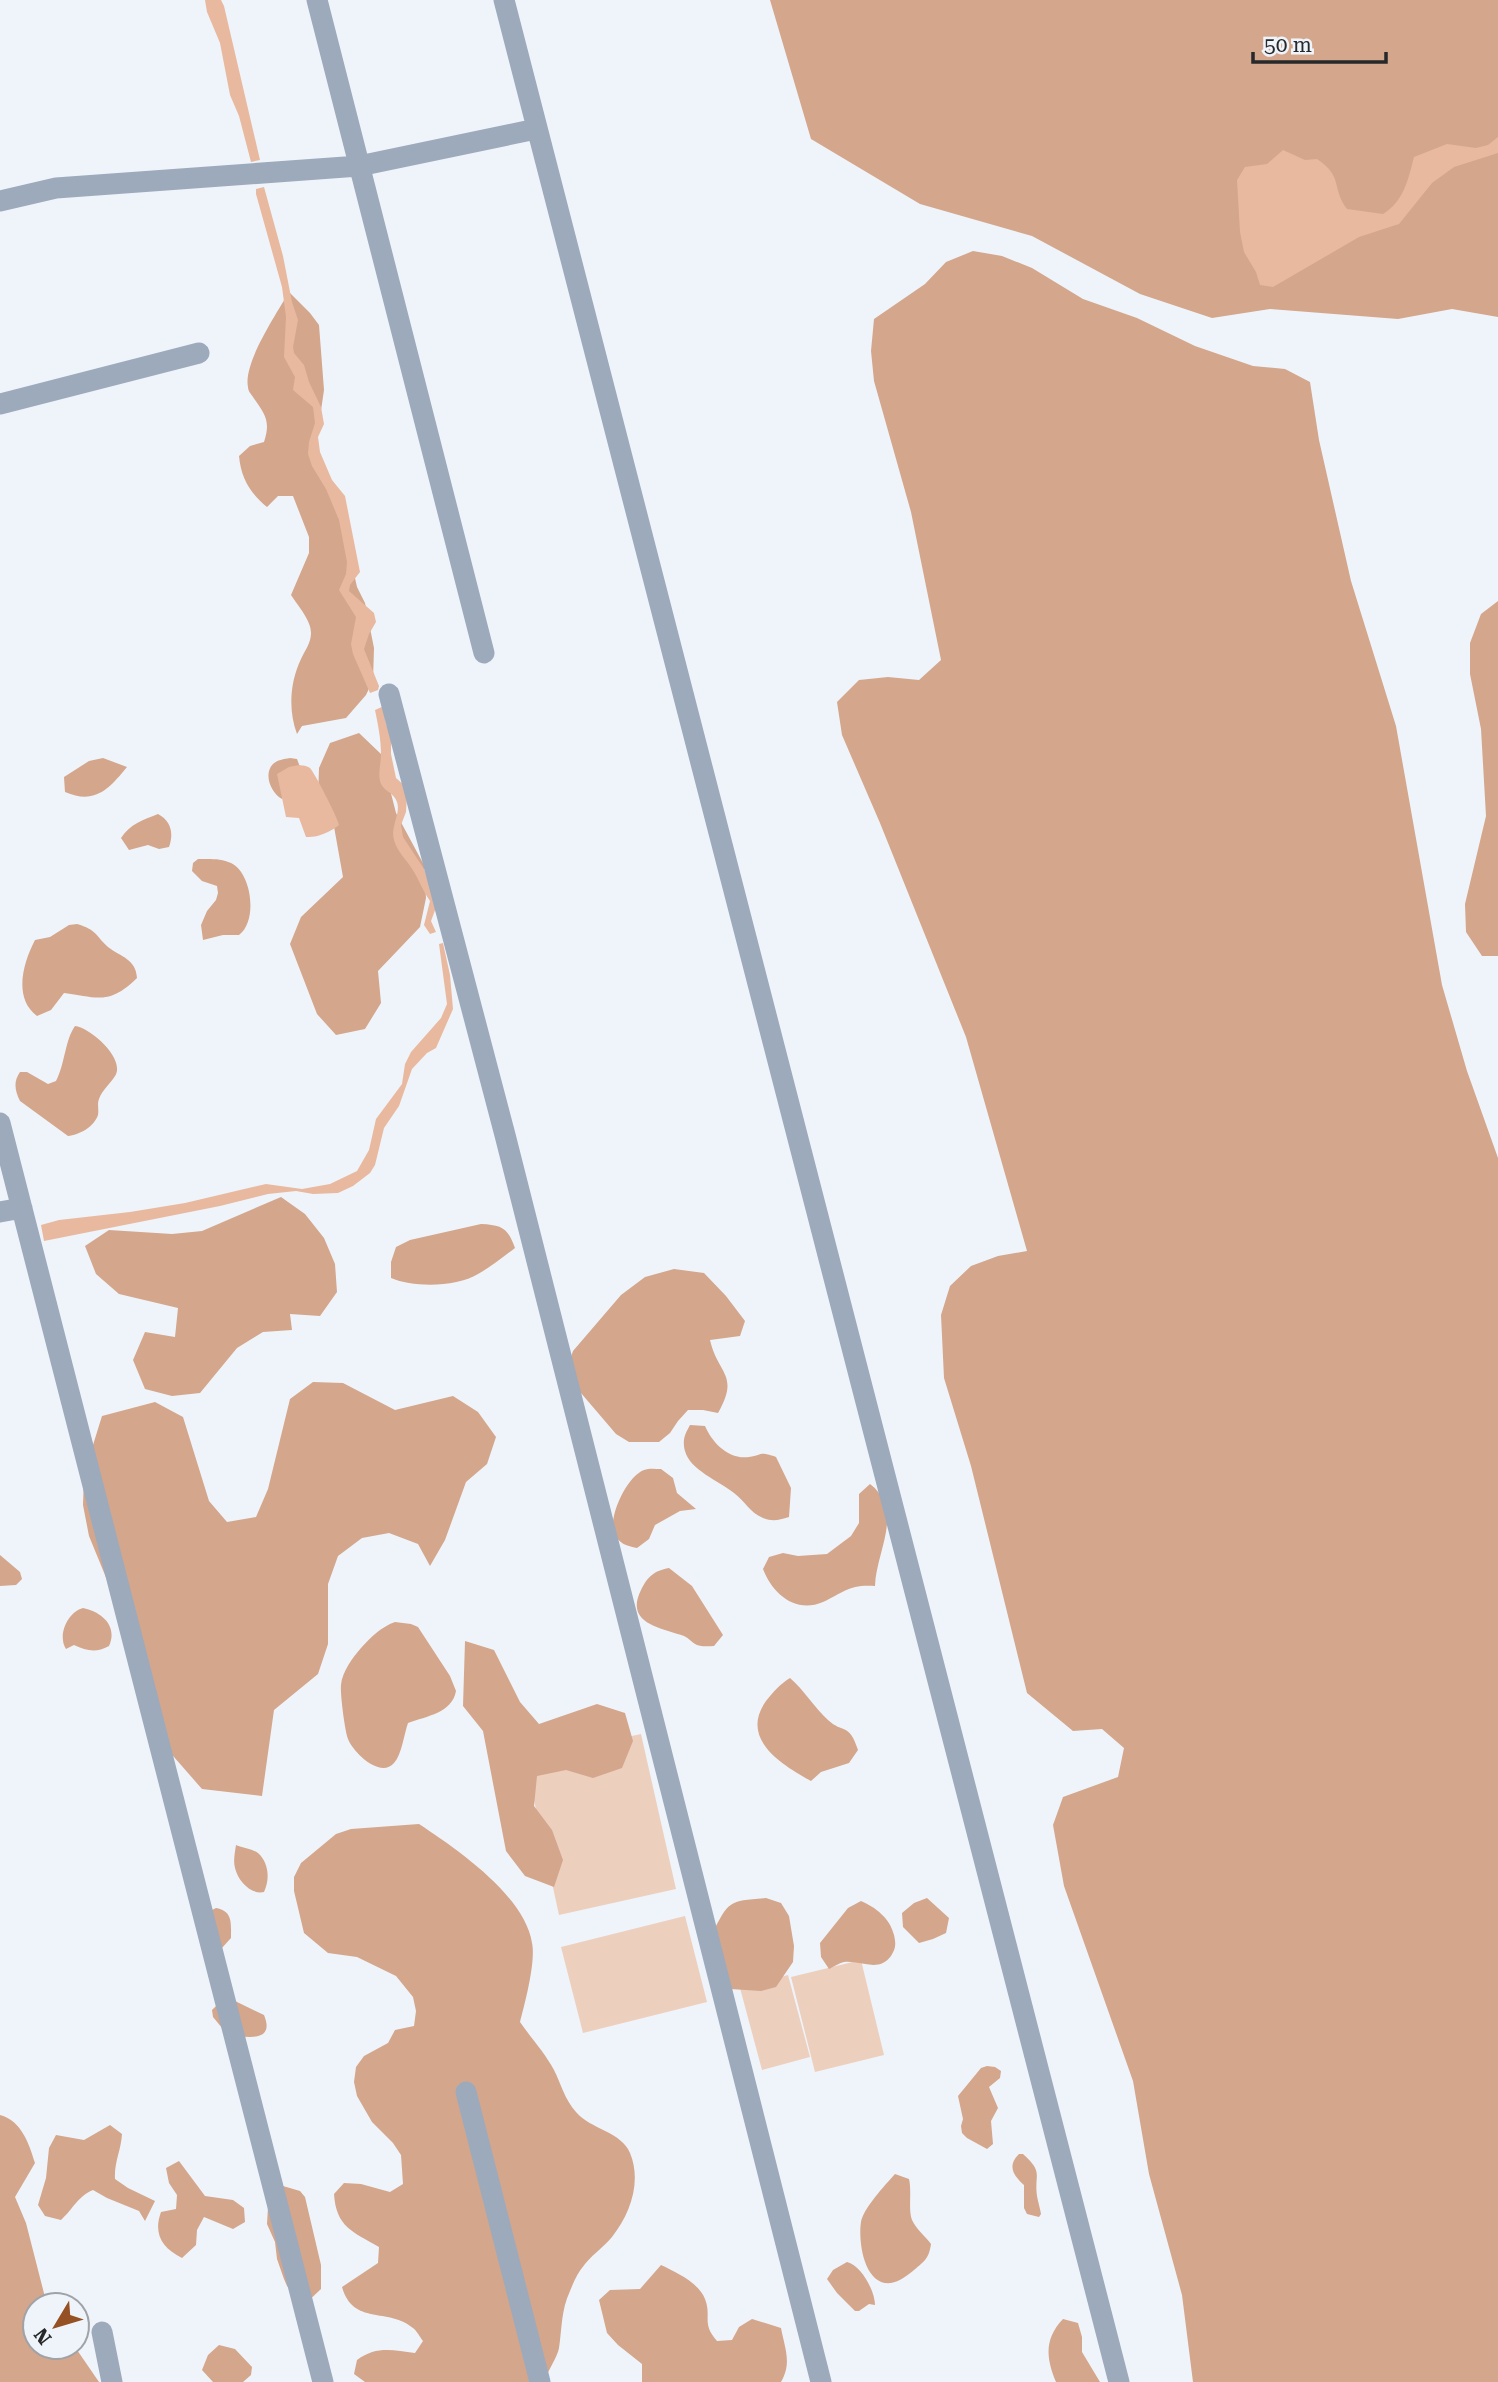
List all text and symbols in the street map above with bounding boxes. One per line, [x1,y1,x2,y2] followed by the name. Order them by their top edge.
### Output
[1253,21,1386,65] scale bar
[1264,33,1312,57] text: 50 m
[21,2291,91,2361] north arrow
[29,2323,57,2349] text: N

